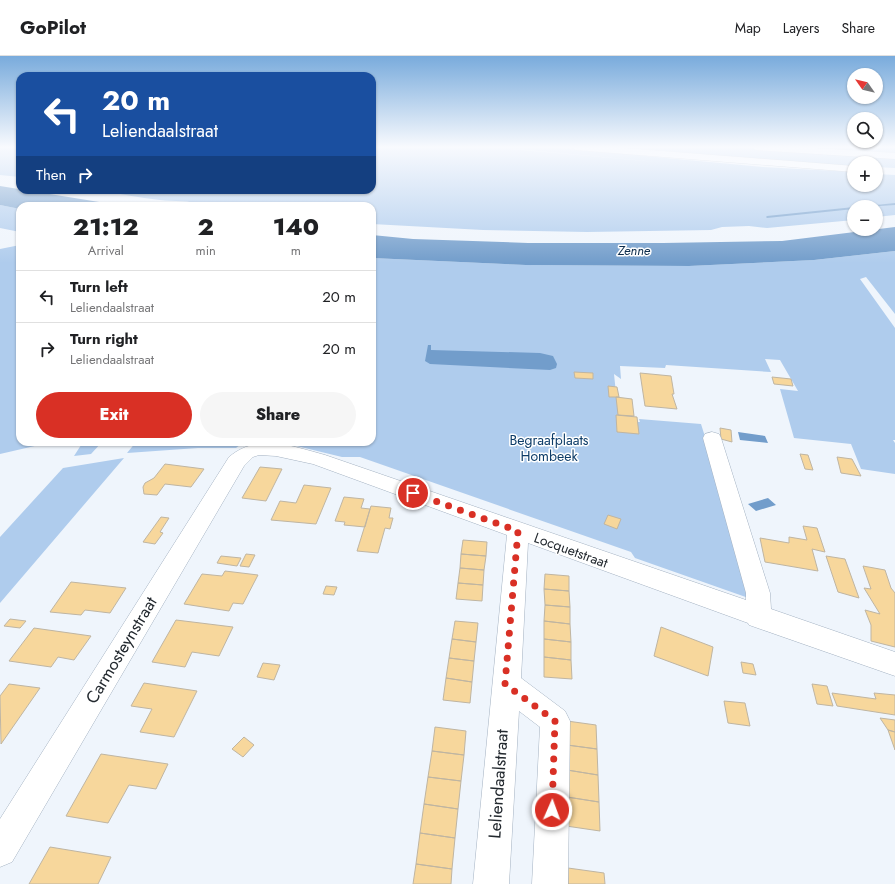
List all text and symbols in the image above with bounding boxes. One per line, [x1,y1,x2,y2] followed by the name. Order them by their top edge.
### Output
[20,14,86,41] text: GoPilot
[735,18,761,38] text: Map
[783,18,819,38] text: Layers
[841,18,875,38] text: Share
[847,68,883,104] north arrow
[847,68,883,236] map controls
[102,80,170,121] text: 20 m
[36,88,88,140] icon: left
[847,112,883,148] button: search
[102,118,218,144] text: Leliendaalstraat
[847,156,883,192] button: +
[36,164,66,186] text: Then
[74,164,96,186] icon: right
[847,200,883,236] button: −
[73,209,139,244] text: 21:12
[197,209,214,244] text: 2
[273,209,319,244] text: 140
[88,241,124,260] text: Arrival
[196,241,216,260] text: min
[291,241,301,260] text: m
[617,241,651,260] water label: Zenne
[70,276,128,298] text: Turn left
[36,286,58,308] icon: left
[322,286,356,308] text: 20 m
[70,298,154,317] text: Leliendaalstraat
[70,328,138,350] text: Turn right
[36,338,58,360] icon: right
[322,338,356,360] text: 20 m
[70,350,154,369] text: Leliendaalstraat
[36,392,192,438] button: Exit
[200,392,356,438] button: Share
[510,430,589,466] park label: Begraafplaats Hombeek
[396,476,430,510] pin
[402,482,424,504] icon: arrive
[531,527,611,573] street label: Locquetstraat
[79,592,163,708] street label: Carmosteynstraat
[482,729,514,839] street label: Leliendaalstraat
[531,789,573,831] position arrow

